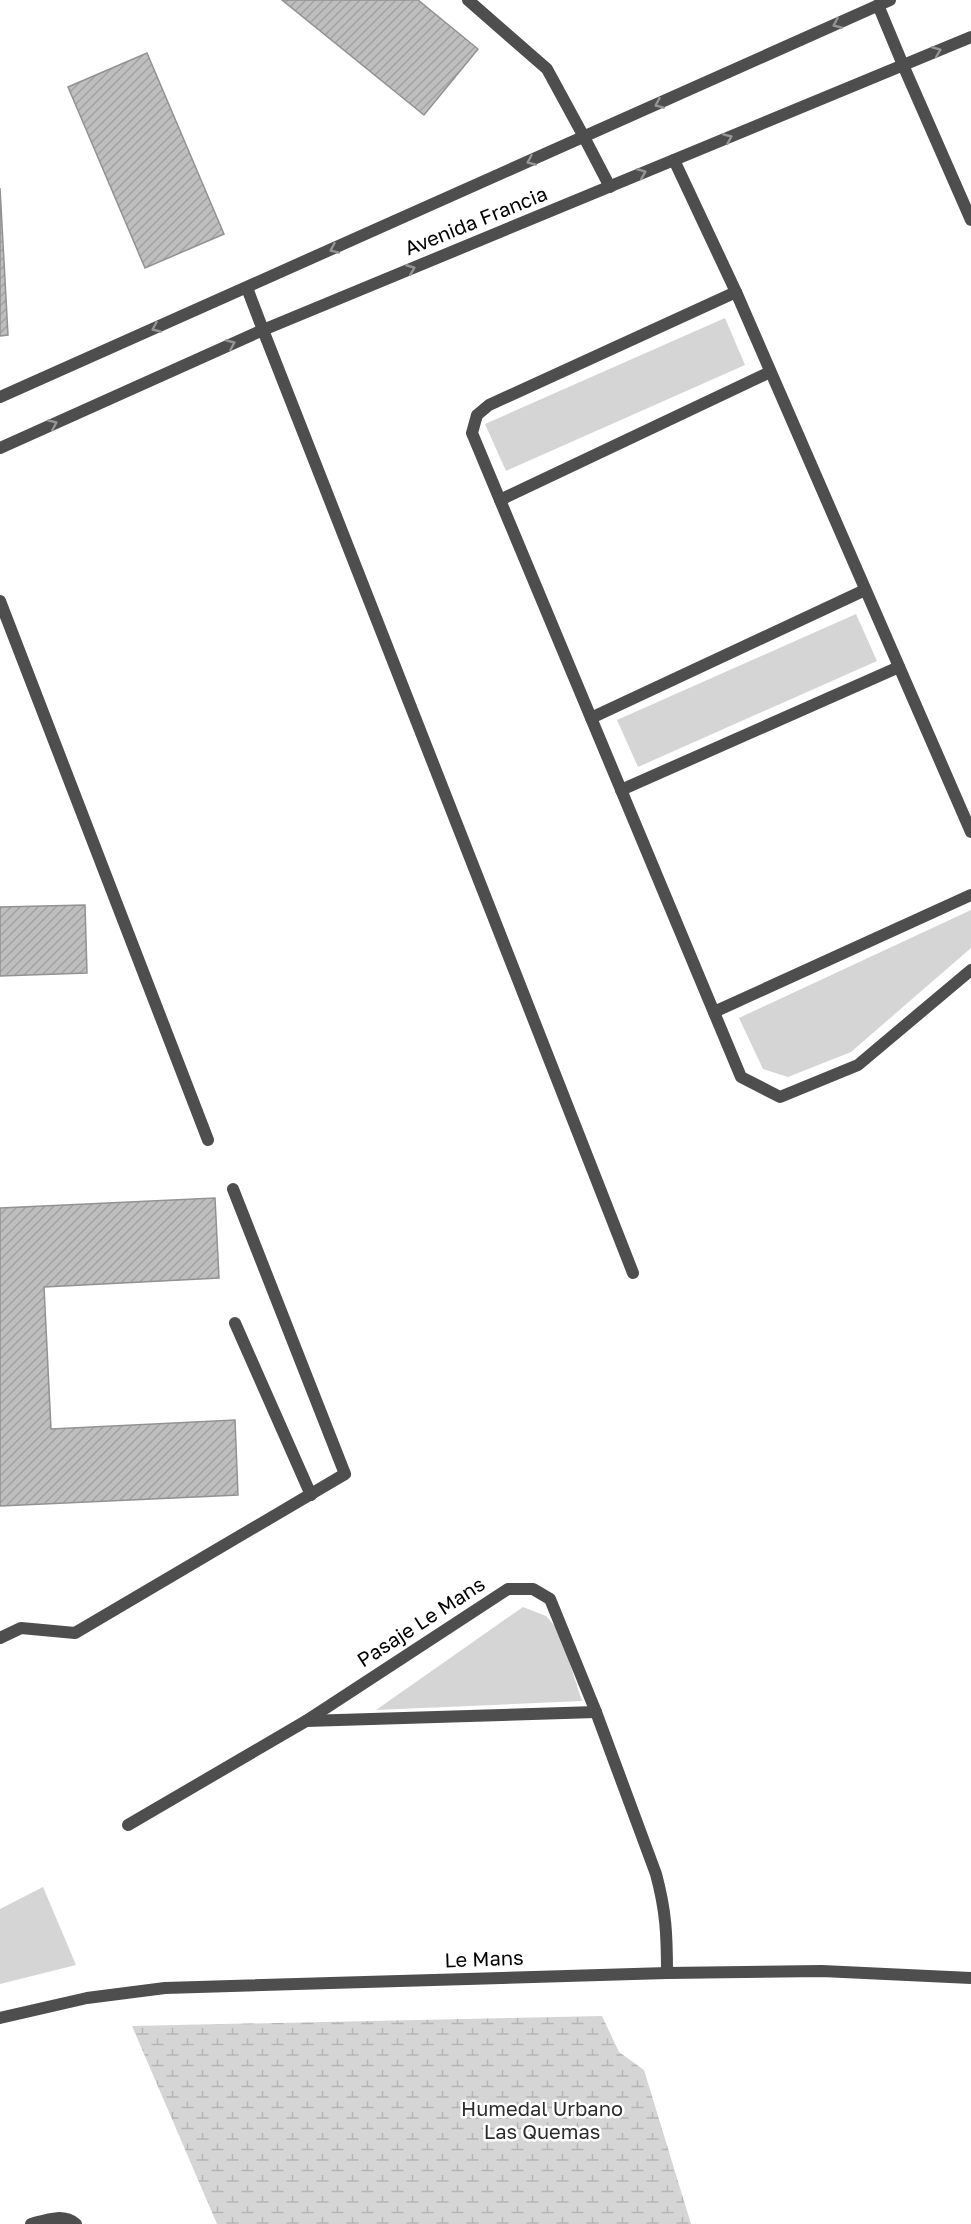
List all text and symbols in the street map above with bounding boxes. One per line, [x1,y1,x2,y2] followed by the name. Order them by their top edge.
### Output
[832,16,843,28] one-way arrow
[930,46,941,58] one-way arrow
[654,96,665,108] one-way arrow
[722,133,733,145] one-way arrow
[526,154,537,166] one-way arrow
[635,168,646,180] one-way arrow
[401,181,550,260] street label: Avenida Francia
[329,242,340,254] one-way arrow
[405,264,416,276] one-way arrow
[151,321,162,333] one-way arrow
[225,340,236,352] one-way arrow
[47,420,58,432] one-way arrow
[352,1571,489,1671] street label: Pasaje Le Mans
[444,1945,524,1971] street label: Le Mans
[461,2096,623,2143] park label: Humedal Urbano Las Quemas

